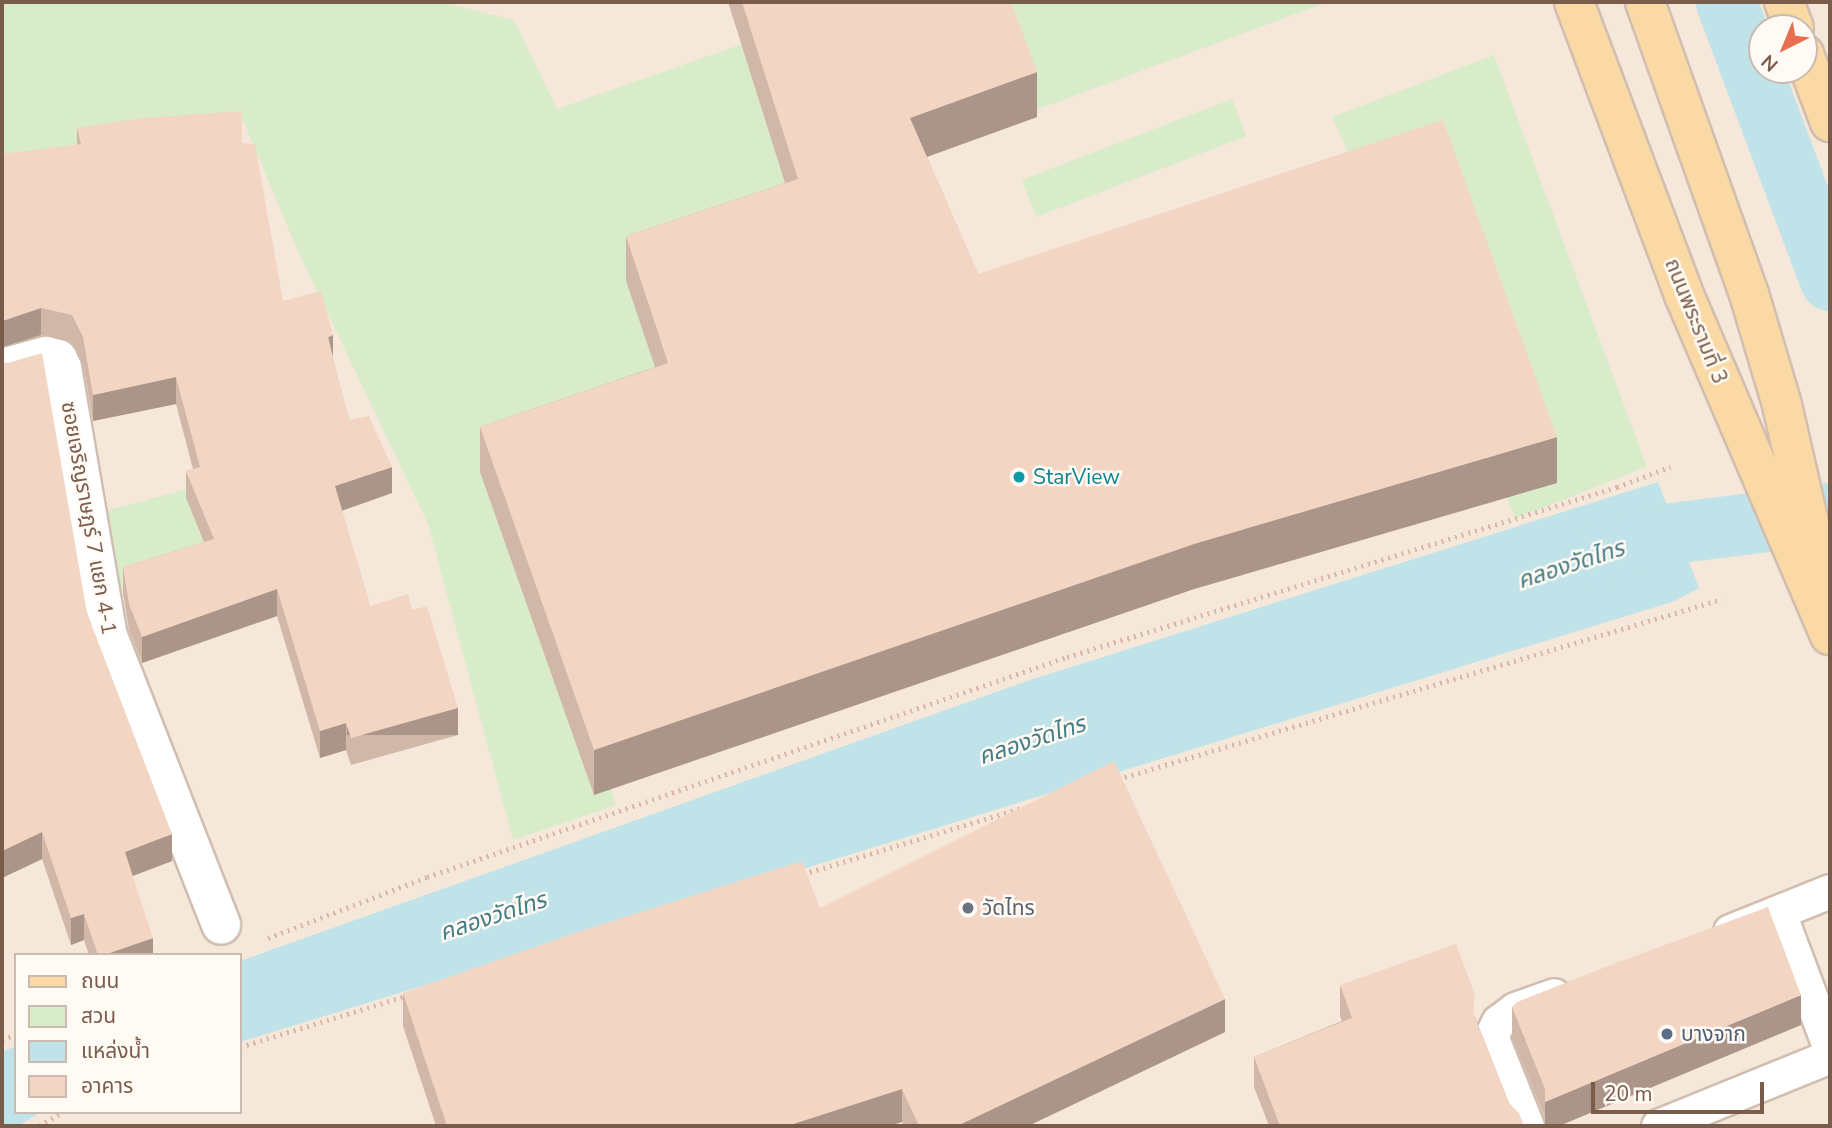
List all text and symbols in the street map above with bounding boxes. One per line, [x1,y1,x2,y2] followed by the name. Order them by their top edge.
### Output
[1748,14,1818,84] north arrow
[1756,49,1784,77] text: N
[1659,255,1733,387] street label: ถนนพระรามที่ 3
[56,399,122,637] street label: ซอยเจริญราษฎร์ 7 แยก 4-1
[1033,464,1120,490] place label: StarView
[1011,469,1027,485] marker: StarView
[1514,535,1628,595] water label: คลองวัดไทร
[975,711,1089,771] water label: คลองวัดไทร
[436,887,550,947] water label: คลองวัดไทร
[982,895,1035,921] place label: วัดไทร
[960,900,976,916] marker: วัดไทร
[14,953,242,1114] legend
[81,967,119,995] text: ถนน
[81,1002,116,1030] text: สวน
[1681,1021,1746,1047] place label: บางจาก
[1659,1026,1675,1042] marker: บางจาก
[81,1037,150,1065] text: แหล่งน้ำ
[1594,1068,1767,1112] scale bar
[81,1072,133,1100] text: อาคาร
[1604,1080,1653,1108] text: 20 m

